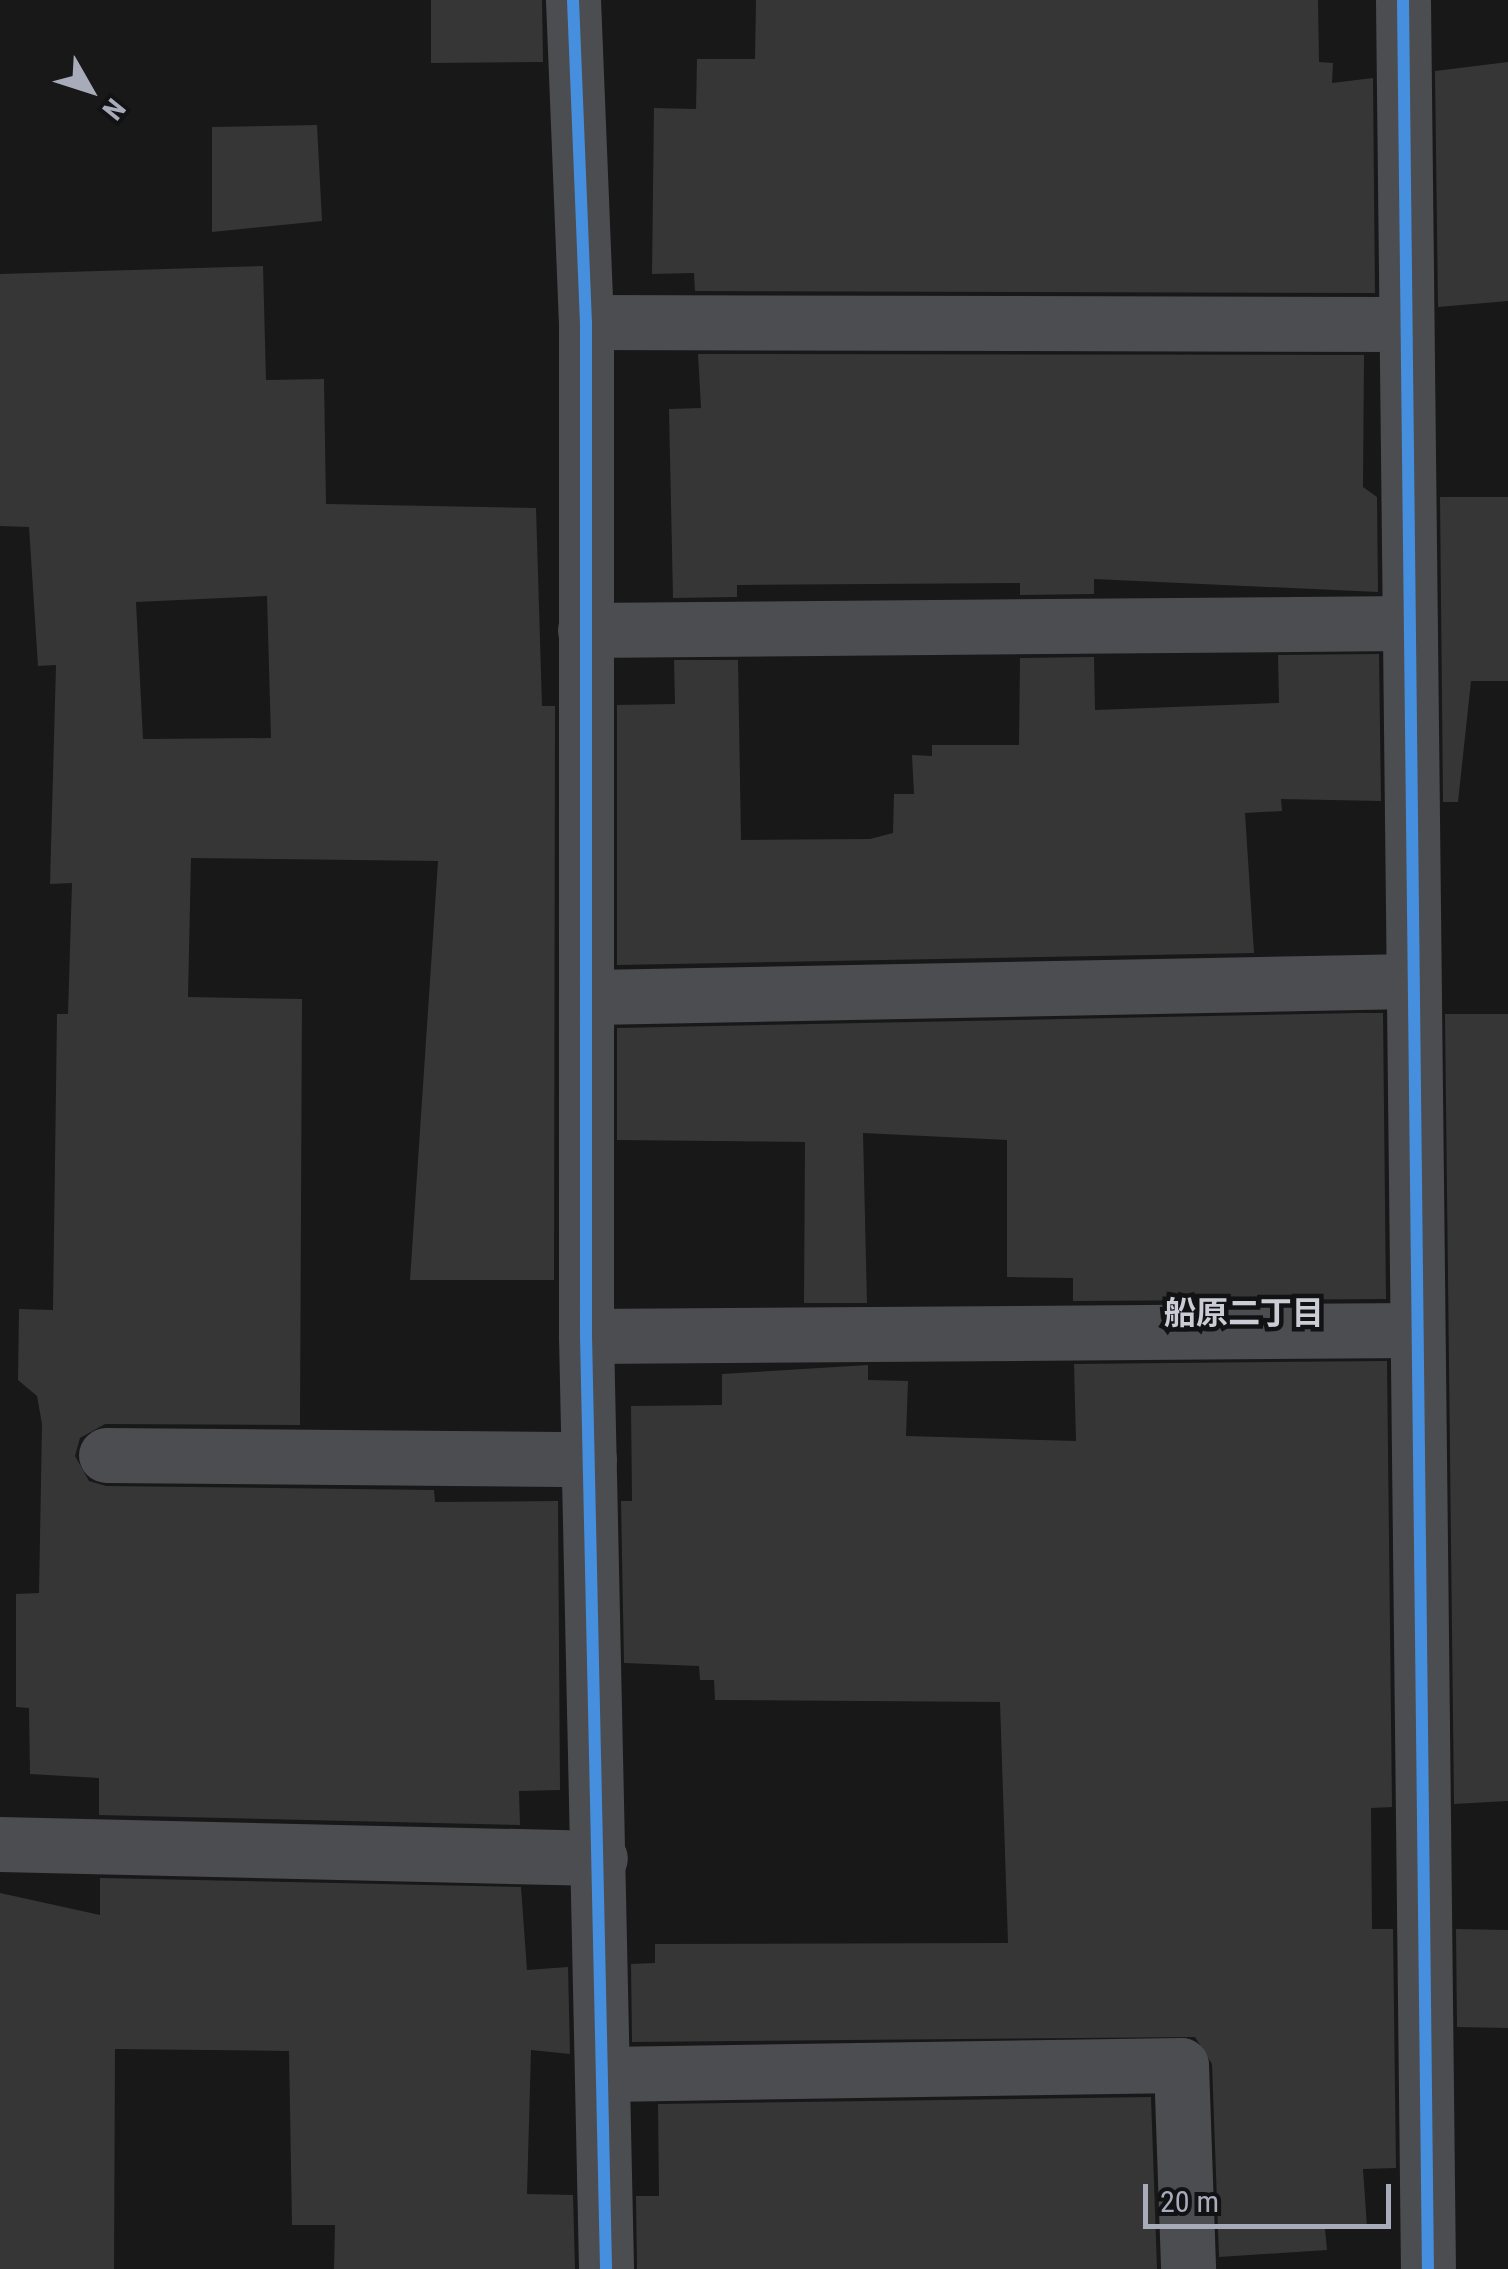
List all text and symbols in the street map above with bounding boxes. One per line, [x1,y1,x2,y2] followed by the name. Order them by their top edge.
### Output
[40,40,140,140] north arrow
[95,92,132,126] text: N
[1164,1294,1324,1332] district label: 船原二丁目
[1148,2164,1396,2226] scale bar
[1160,2184,1219,2219] text: 20 m

